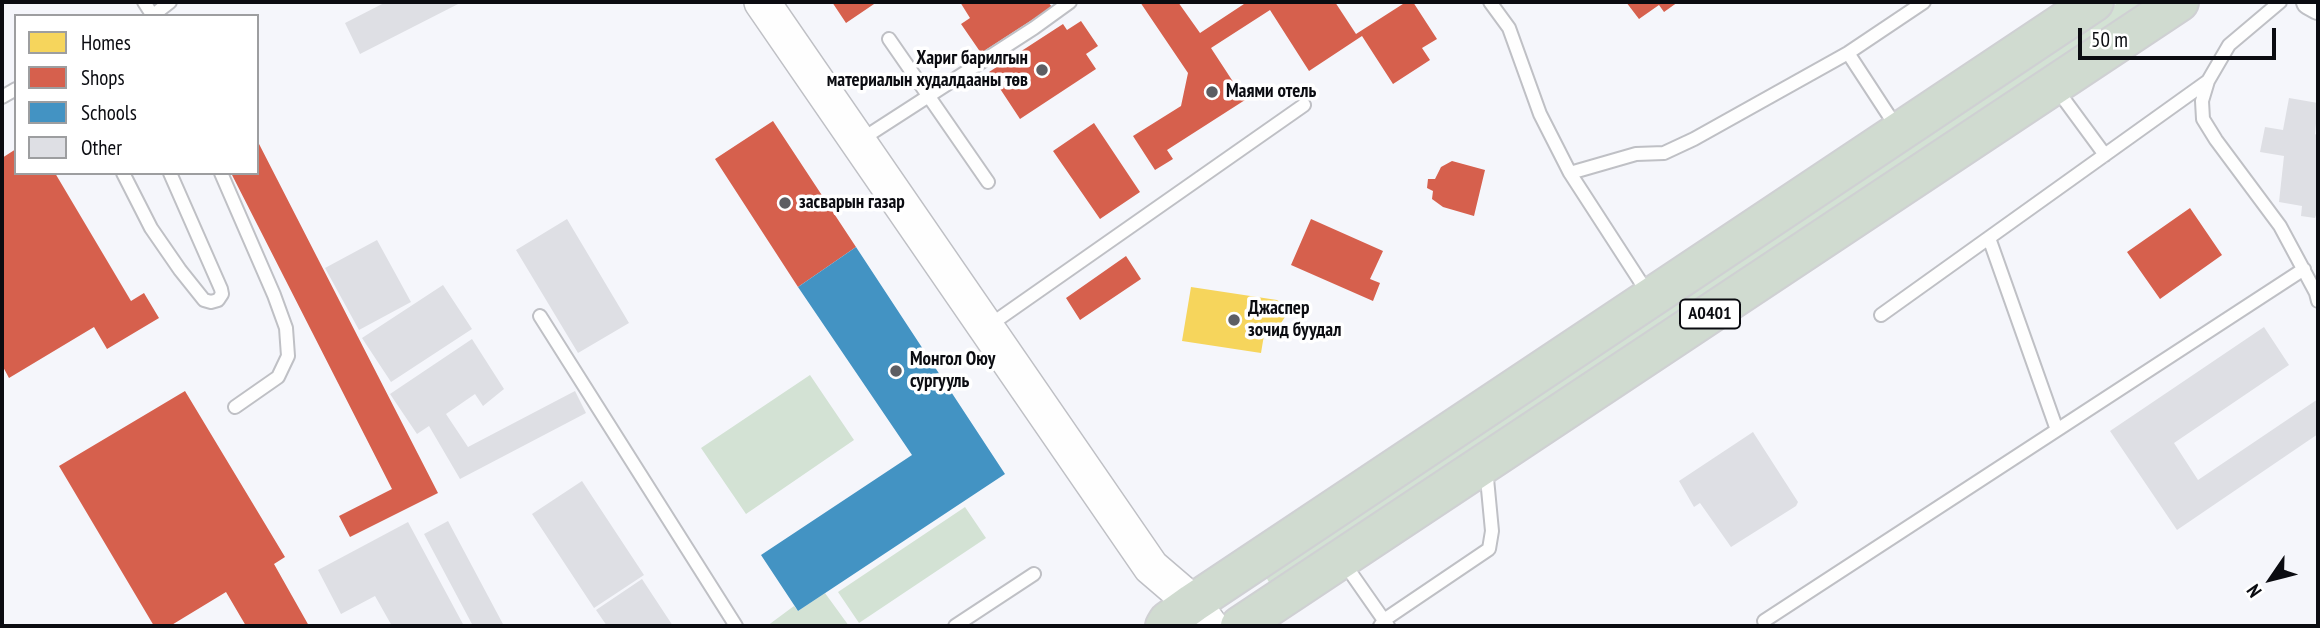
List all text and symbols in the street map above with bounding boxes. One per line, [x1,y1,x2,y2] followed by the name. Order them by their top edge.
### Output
[14,14,259,175] legend
[2082,14,2280,58] scale bar
[2091,26,2128,53] text: 50 m
[81,29,131,56] text: Homes
[827,48,1028,92] place label: Хариг барилгын материалын худалдааны төв
[1034,62,1050,78] marker: Хариг барилгын материалын худалдааны төв
[81,64,125,91] text: Shops
[1226,81,1316,103] place label: Маями отель
[1204,84,1220,100] marker: Маями отель
[81,99,137,126] text: Schools
[81,134,122,161] text: Other
[799,192,905,214] place label: засварын газар
[777,195,793,211] marker: засварын газар
[1248,298,1341,342] place label: Джаспер зочид буудал
[1680,300,1740,328] road number: A0401
[1226,312,1242,328] marker: Джаспер зочид буудал
[910,349,995,393] place label: Монгол Оюу сургууль
[888,363,904,379] marker: Монгол Оюу сургууль
[2236,544,2306,614] north arrow
[2241,580,2267,602] text: N

